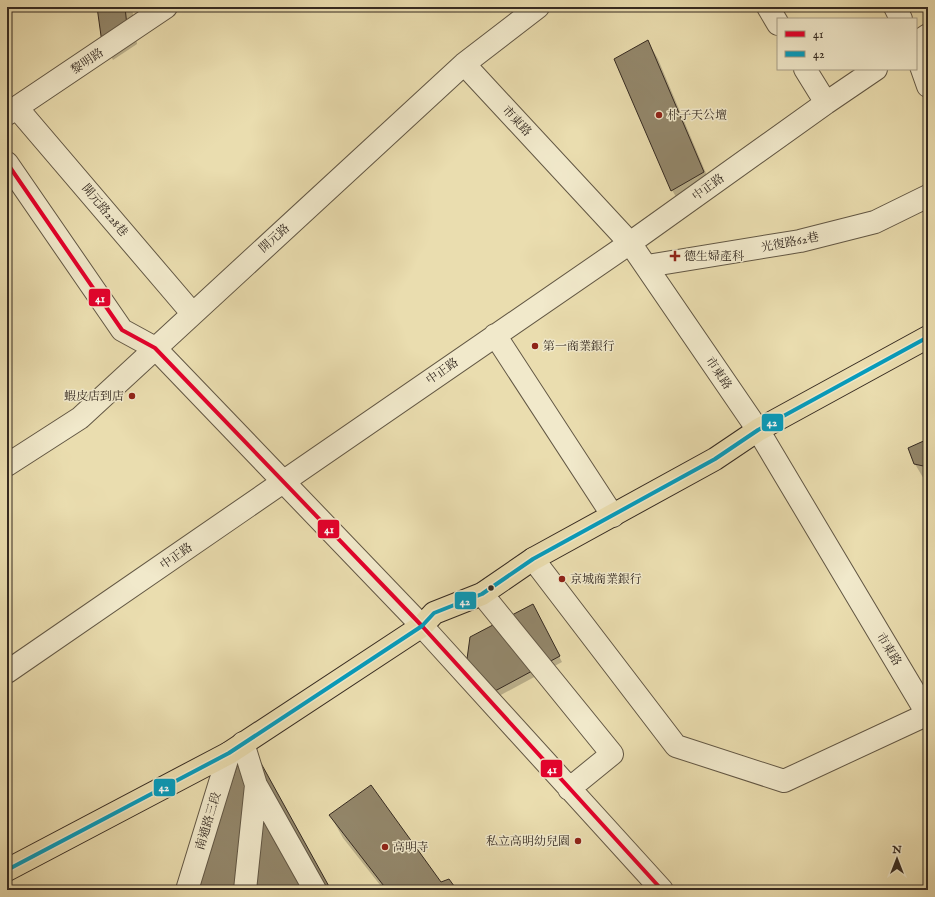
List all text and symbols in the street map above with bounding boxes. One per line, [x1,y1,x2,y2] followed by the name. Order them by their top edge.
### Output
[777,18,917,70] legend
[813,27,823,42] text: 41
[68,45,106,78] street label: 黎明路
[813,47,825,62] text: 42
[499,103,534,140] street label: 市東路
[667,108,727,123] place label: 朴子天公壇
[654,110,664,120] marker: 朴子天公壇
[689,171,727,204] street label: 中正路
[78,181,131,240] street label: 開元路228巷
[256,221,293,256] street label: 開元路
[760,230,820,255] street label: 光復路62巷
[684,249,744,264] place label: 德生婦產科
[669,250,681,262] marker: 德生婦產科
[88,288,111,307] line badge: 41
[94,292,105,306] text: 41
[543,339,615,354] place label: 第一商業銀行
[530,341,540,351] marker: 第一商業銀行
[702,354,735,392] street label: 市東路
[423,355,461,388] street label: 中正路
[64,389,124,404] place label: 蝦皮店到店
[127,391,137,401] marker: 蝦皮店到店
[761,413,784,432] line badge: 42
[766,416,778,430] text: 42
[317,519,340,539] line badge: 41
[323,523,334,537] text: 41
[157,540,195,573] street label: 中正路
[570,572,642,587] place label: 京城商業銀行
[557,574,567,584] marker: 京城商業銀行
[486,583,496,593] unlabelled marker
[454,591,477,610] line badge: 42
[459,595,471,609] text: 42
[873,630,904,669] street label: 市東路
[540,759,563,778] line badge: 41
[546,763,557,777] text: 41
[153,778,176,797] line badge: 42
[158,781,170,795] text: 42
[193,790,224,852] street label: 南通路三段
[486,834,570,849] place label: 私立高明幼兒園
[573,836,583,846] marker: 私立高明幼兒園
[877,839,917,879] north arrow
[393,840,429,855] place label: 高明寺
[380,842,390,852] marker: 高明寺
[891,843,902,857] text: N

